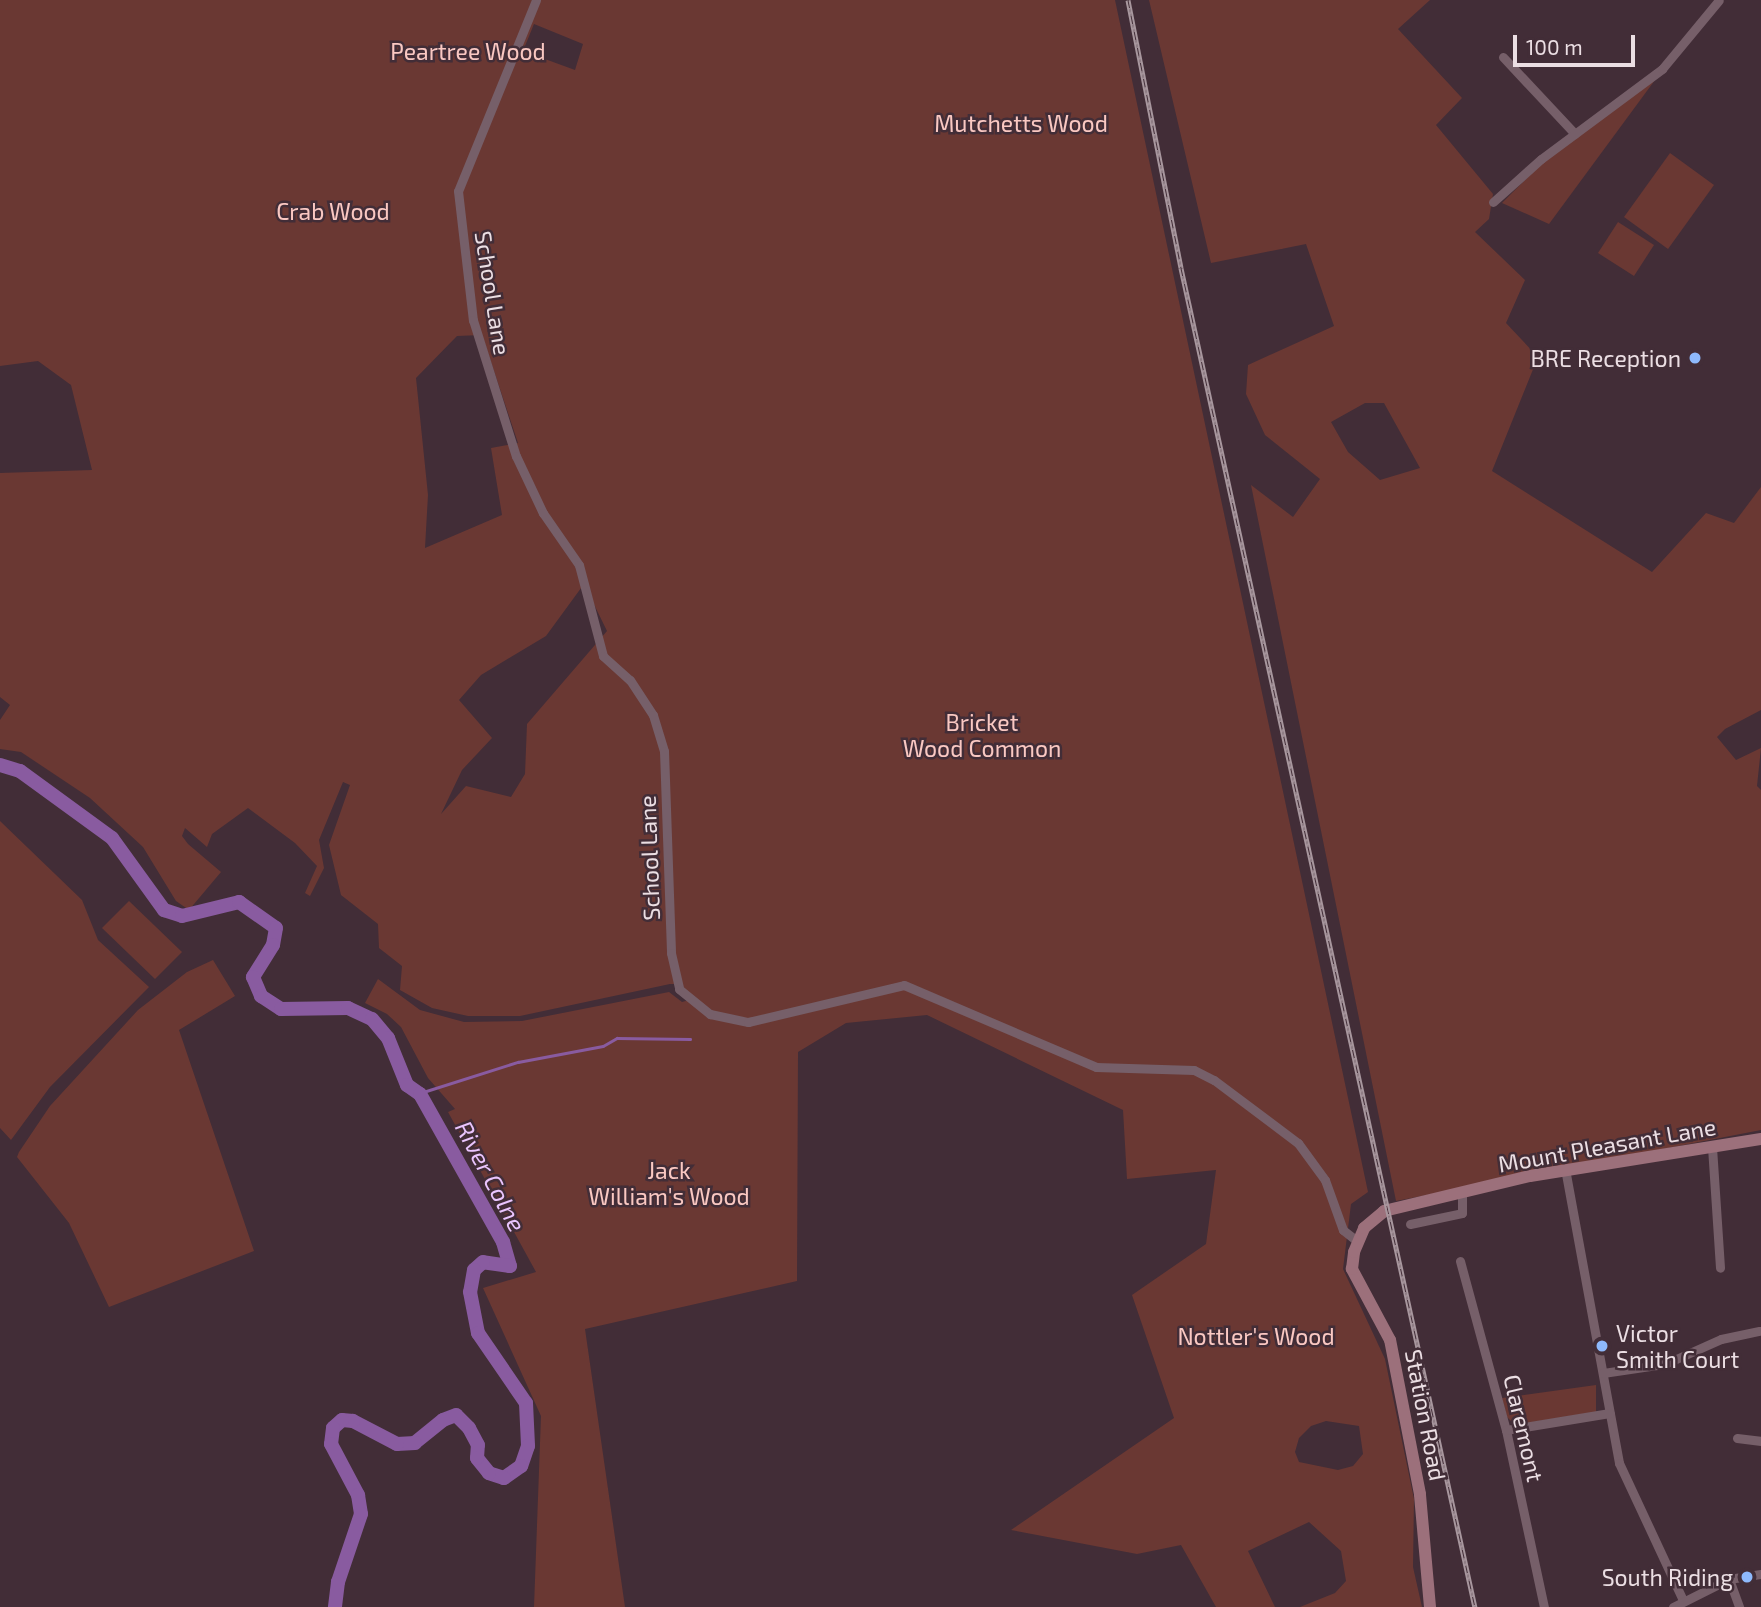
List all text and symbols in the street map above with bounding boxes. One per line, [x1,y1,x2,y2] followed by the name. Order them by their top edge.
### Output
[1516,21,1638,65] scale bar
[1526,34,1583,59] text: 100 m
[390,37,546,65] park label: Peartree Wood
[934,109,1108,137] park label: Mutchetts Wood
[276,197,390,225] park label: Crab Wood
[470,229,516,357] street label: School Lane
[1530,344,1681,372] place label: BRE Reception
[1687,350,1703,366] marker: BRE Reception
[903,708,1061,762] park label: Bricket Wood Common
[633,795,665,921] street label: School Lane
[1496,1112,1718,1178] street label: Mount Pleasant Lane
[450,1115,532,1237] water label: River Colne
[588,1156,750,1210] park label: Jack William's Wood
[1616,1319,1739,1373] place label: Victor Smith Court
[1177,1322,1335,1350] park label: Nottler's Wood
[1594,1338,1610,1354] marker: Victor Smith Court
[1400,1347,1452,1483] street label: Station Road
[1498,1372,1550,1484] street label: Claremont
[1602,1563,1733,1591] place label: South Riding
[1739,1569,1755,1585] marker: South Riding

